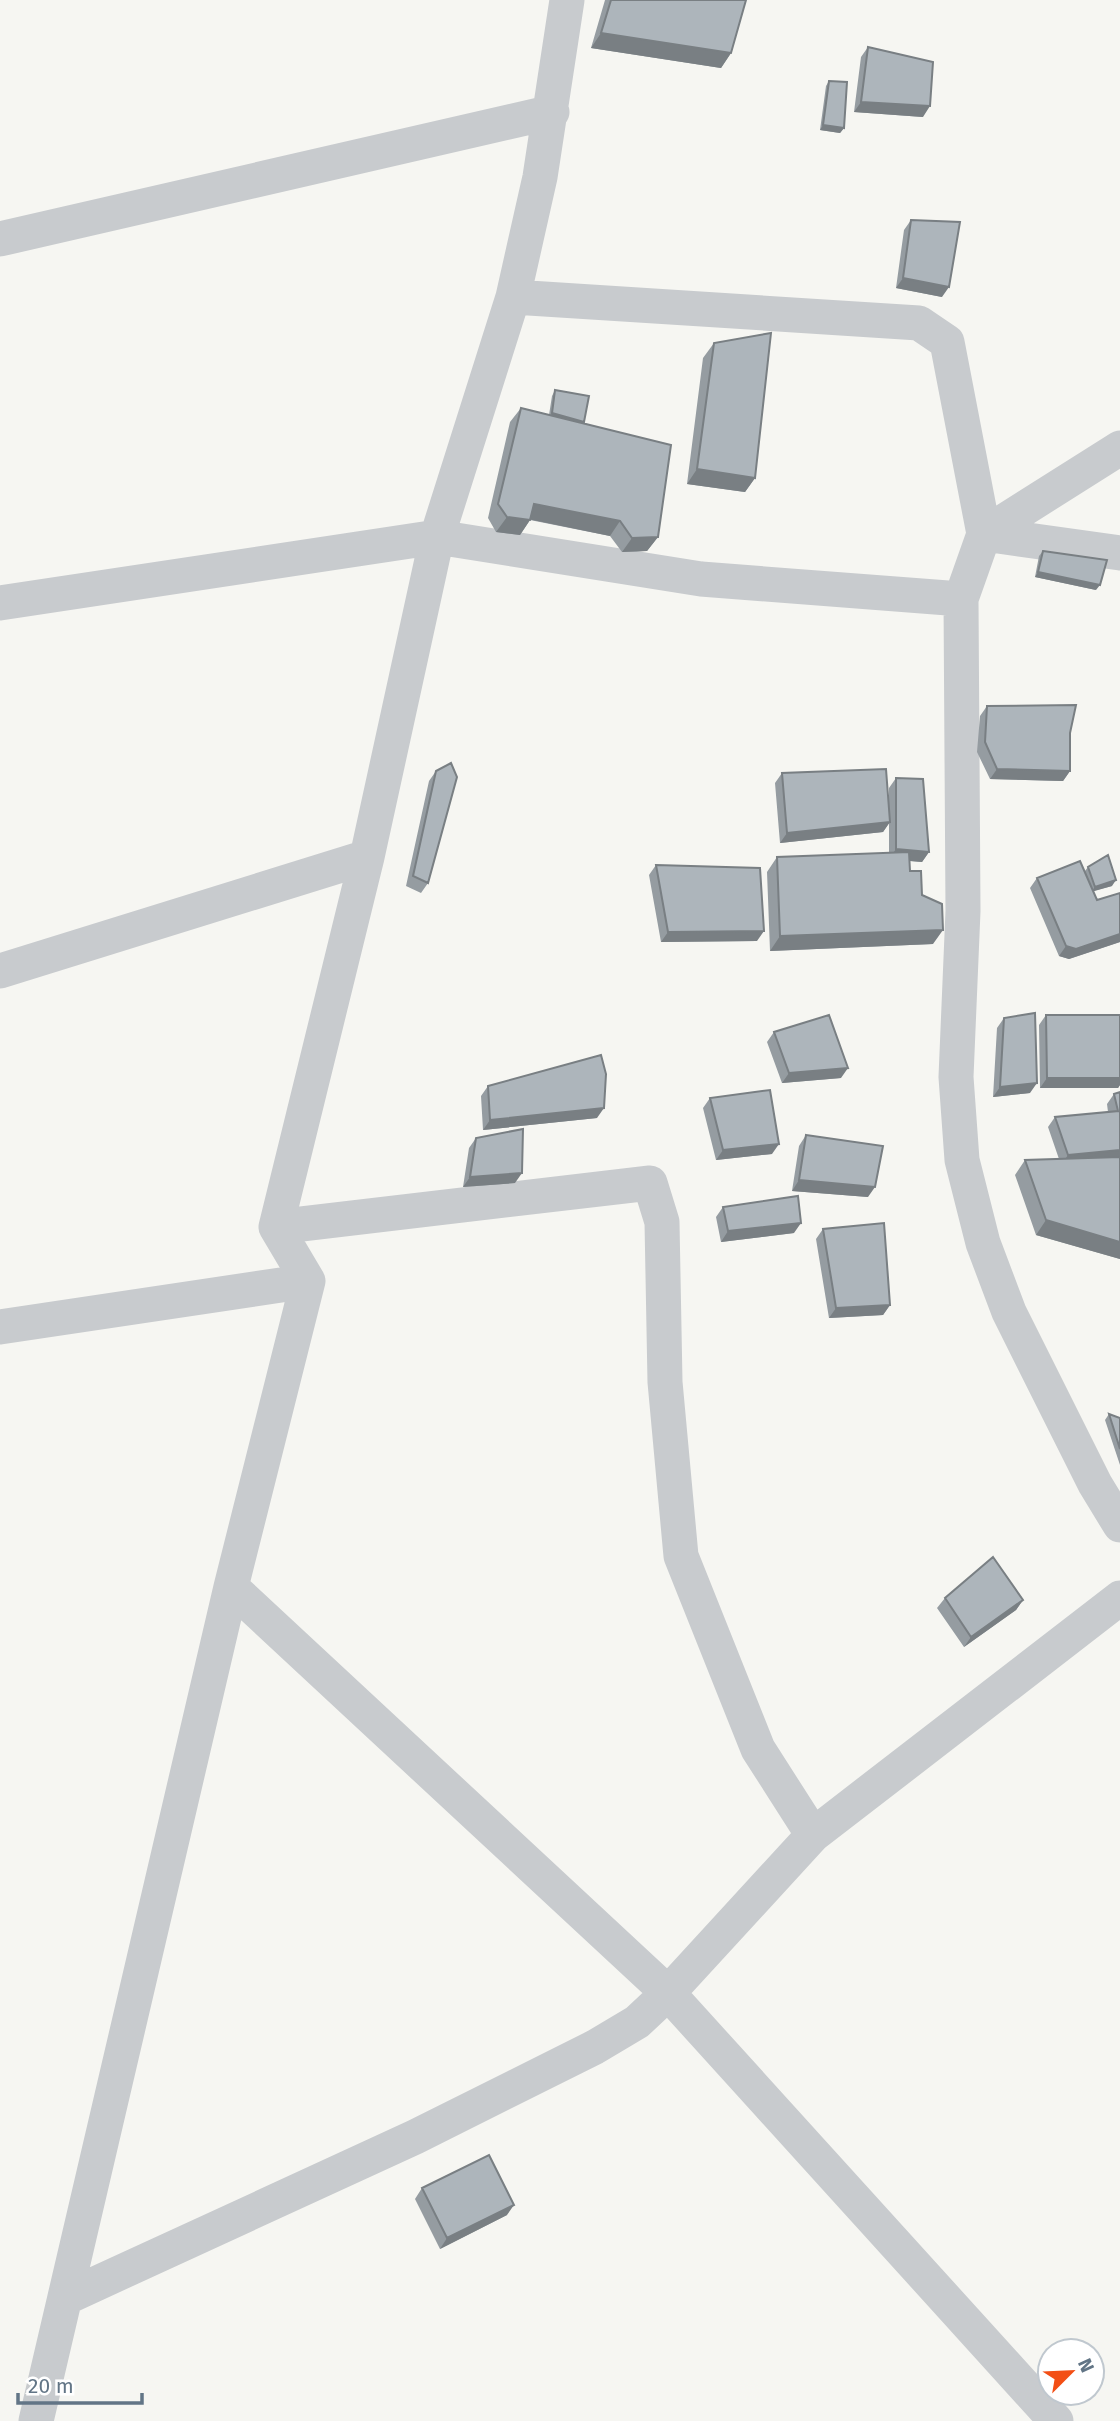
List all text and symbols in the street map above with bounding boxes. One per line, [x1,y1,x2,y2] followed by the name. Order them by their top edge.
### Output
[1036,2337,1106,2407] north arrow
[1073,2355,1099,2376] text: N
[18,2362,142,2406] scale bar
[28,2373,74,2399] text: 20 m

